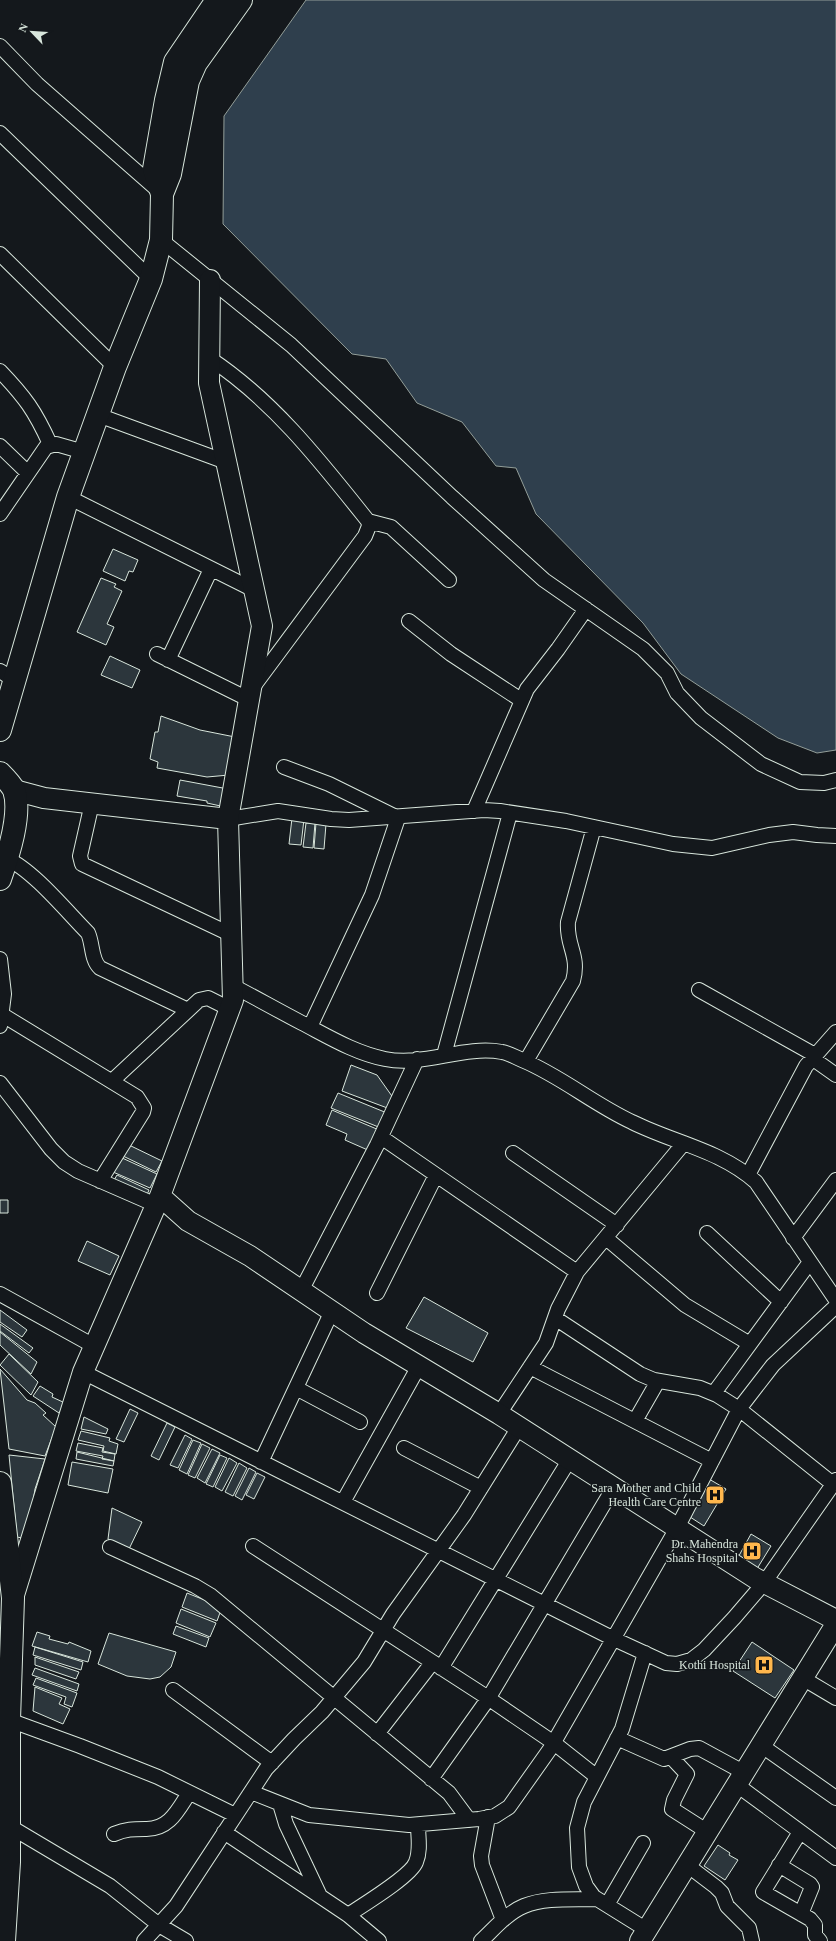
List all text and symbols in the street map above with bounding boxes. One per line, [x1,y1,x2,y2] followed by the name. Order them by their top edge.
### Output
[12,12,52,52] north arrow
[16,22,30,34] text: N
[591,1481,701,1509] place label: Sara Mother and Child Health Care Centre
[704,1484,726,1506] hospital icon: Sara Mother and Child Health Care Centre
[666,1537,739,1565] place label: Dr. Mahendra Shahs Hospital
[741,1540,763,1562] hospital icon: Dr. Mahendra Shahs Hospital
[753,1654,775,1676] hospital icon: Kothi Hospital
[679,1658,751,1672] place label: Kothi Hospital

